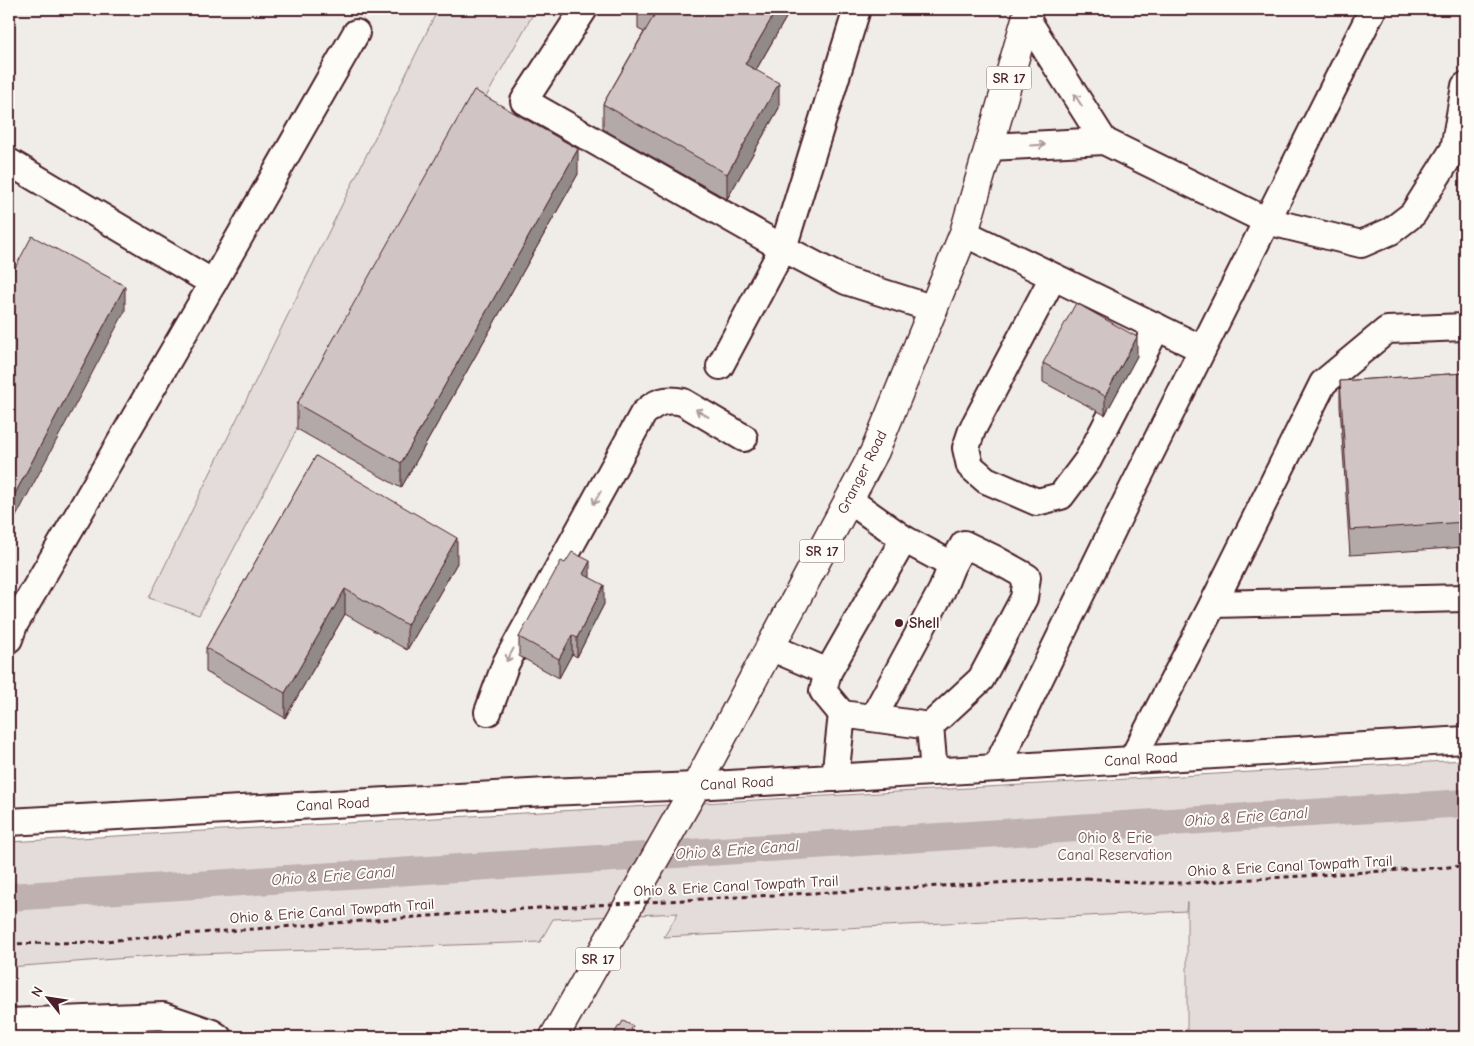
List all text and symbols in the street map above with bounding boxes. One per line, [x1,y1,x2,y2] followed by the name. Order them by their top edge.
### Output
[986,66,1032,90] road number: SR 17
[1073,93,1083,107] one-way arrow
[1029,140,1045,149] one-way arrow
[696,407,710,417] one-way arrow
[833,427,891,517] street label: Granger Road
[592,490,602,505] one-way arrow
[800,540,844,562] road number: SR 17
[909,614,940,632] place label: Shell
[893,617,905,629] marker: Shell
[505,648,515,663] one-way arrow
[1104,748,1178,770] street label: Canal Road
[700,772,774,794] street label: Canal Road
[296,793,370,815] street label: Canal Road
[1184,804,1309,830] water label: Ohio & Erie Canal
[1058,829,1172,864] park label: Ohio & Erie Canal Reservation
[675,837,800,863] water label: Ohio & Erie Canal
[1187,852,1393,880] street label: Ohio & Erie Canal Towpath Trail
[271,863,396,889] water label: Ohio & Erie Canal
[633,872,839,900] street label: Ohio & Erie Canal Towpath Trail
[229,895,435,927] street label: Ohio & Erie Canal Towpath Trail
[576,948,620,971] road number: SR 17
[22,974,72,1024] north arrow
[28,984,47,1000] text: N

